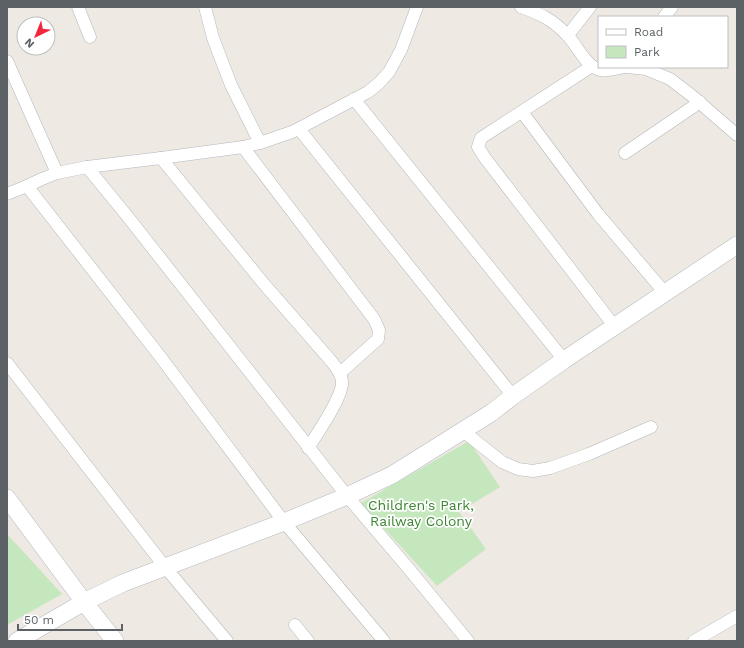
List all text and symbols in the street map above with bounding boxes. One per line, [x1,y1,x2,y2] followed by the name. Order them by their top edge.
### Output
[16,16,56,56] north arrow
[598,16,728,68] legend
[634,25,663,39] text: Road
[22,35,37,50] text: N
[634,45,660,59] text: Park
[368,497,474,529] park label: Children's Park, Railway Colony
[18,606,122,632] scale bar
[24,613,54,627] text: 50 m

